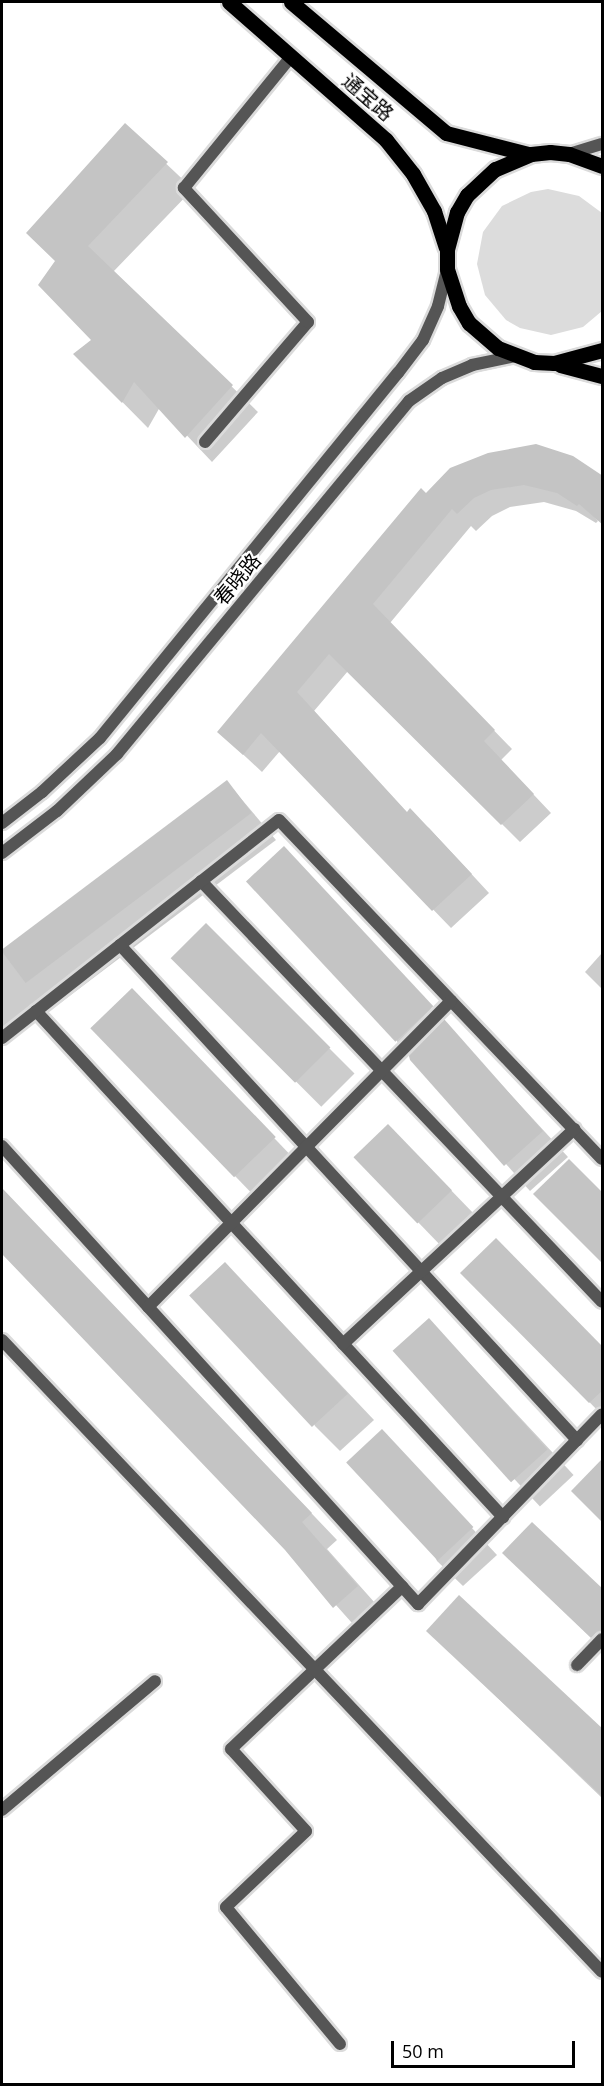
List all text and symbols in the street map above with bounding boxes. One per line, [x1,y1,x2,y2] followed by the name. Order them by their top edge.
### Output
[337,68,399,126] street label: 通宝路
[209,548,265,610] street label: 春晓路
[394,2029,578,2067] scale bar
[402,2039,444,2063] text: 50 m

